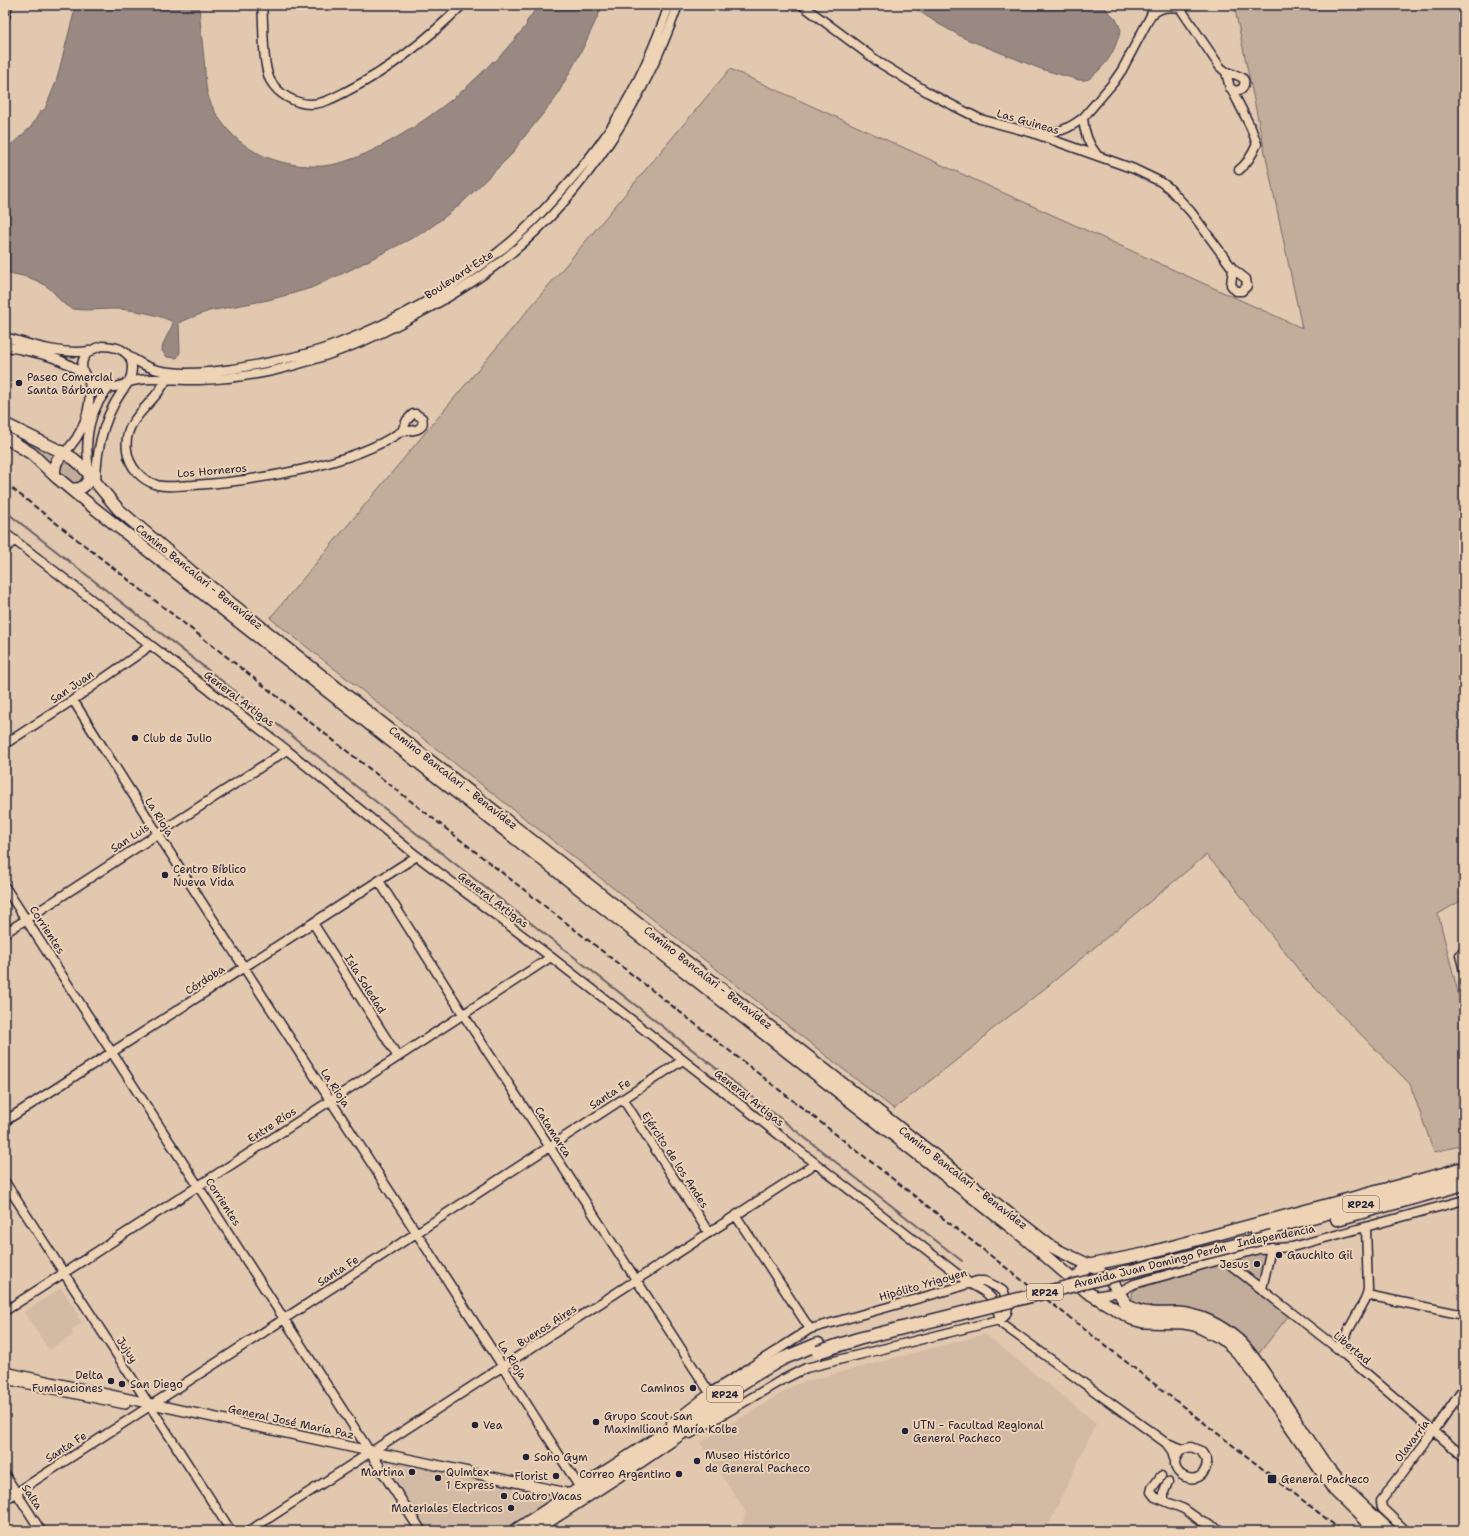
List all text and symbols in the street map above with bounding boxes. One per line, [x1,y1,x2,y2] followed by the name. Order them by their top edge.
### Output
[995,106,1061,138] street label: Las Guineas
[422,247,496,303] street label: Boulevard Este
[27,370,114,398] place label: Paseo Comercial Santa Bárbara
[14,378,24,388] marker: Paseo Comercial Santa Bárbara
[176,460,248,482] street label: Los Horneros
[132,521,266,633] street label: Camino Bancalari - Benavídez
[47,667,97,707] street label: San Juan
[201,668,277,730] street label: General Artigas
[385,723,521,833] street label: Camino Bancalari - Benavídez
[143,731,212,746] place label: Club de Julio
[130,733,140,743] marker: Club de Julio
[141,795,177,839] street label: La Rioja
[108,820,152,856] street label: San Luis
[173,862,247,890] place label: Centro Bíblico Nueva Vida
[455,869,531,931] street label: General Artigas
[160,870,170,880] marker: Centro Bíblico Nueva Vida
[26,903,68,957] street label: Corrientes
[640,923,776,1033] street label: Camino Bancalari - Benavídez
[341,951,389,1017] street label: Isla Soledad
[182,962,228,998] street label: Córdoba
[317,1066,353,1110] street label: La Rioja
[711,1066,787,1130] street label: General Artigas
[586,1075,634,1113] street label: Santa Fe
[245,1104,299,1146] street label: Entre Ríos
[531,1104,575,1160] street label: Catamarca
[638,1109,712,1211] street label: Ejército de los Andes
[895,1123,1031,1233] street label: Camino Bancalari - Benavídez
[202,1175,244,1229] street label: Corrientes
[1343,1196,1379,1212] road number: RP24
[1236,1221,1316,1251] street label: Independencia
[1072,1240,1228,1292] street label: Avenida Juan Domingo Perón
[1287,1248,1354,1263] place label: Gauchito Gil
[1274,1250,1284,1260] marker: Gauchito Gil
[314,1252,362,1290] street label: Santa Fe
[1220,1257,1249,1272] place label: Jesus
[1252,1259,1262,1269] marker: Jesus
[877,1265,969,1305] street label: Hipólito Yrigoyen
[1027,1284,1063,1300] road number: RP24
[514,1301,580,1351] street label: Buenos Aires
[1330,1328,1374,1368] street label: Libertad
[113,1334,141,1366] street label: Jujuy
[494,1338,530,1382] street label: La Rioja
[32,1368,103,1396] place label: Delta Fumigaciones
[106,1376,116,1386] marker: Delta Fumigaciones
[130,1377,183,1392] place label: San Diego
[117,1379,127,1389] marker: San Diego
[641,1381,685,1396] place label: Caminos
[688,1383,698,1393] marker: Caminos
[707,1386,743,1402] road number: RP24
[227,1401,355,1443] street label: General José María Paz
[604,1409,738,1437] place label: Grupo Scout San Maximiliano María Kolbe
[591,1417,601,1427] marker: Grupo Scout San Maximiliano María Kolbe
[1391,1417,1433,1465] street label: Olavarría
[483,1418,503,1433] place label: Vea
[913,1418,1044,1446] place label: UTN - Facultad Regional General Pacheco
[470,1420,480,1430] marker: Vea
[900,1426,910,1436] marker: UTN - Facultad Regional General Pacheco
[42,1428,90,1466] street label: Santa Fe
[705,1448,810,1476] place label: Museo Histórico de General Pacheco
[534,1450,588,1465] place label: Soho Gym
[521,1452,531,1462] marker: Soho Gym
[692,1456,702,1466] marker: Museo Histórico de General Pacheco
[361,1465,404,1480] place label: Martina
[446,1465,494,1493] place label: Quimtex 1 Express
[407,1467,417,1477] marker: Martina
[579,1467,671,1482] place label: Correo Argentino
[515,1469,548,1484] place label: Florist
[674,1469,684,1479] marker: Correo Argentino
[551,1471,561,1481] marker: Florist
[1281,1472,1370,1487] place label: General Pacheco
[433,1473,443,1483] marker: Quimtex 1 Express
[1266,1473,1278,1485] marker: General Pacheco
[18,1481,46,1513] street label: Salta
[512,1489,582,1504] place label: Cuatro Vacas
[499,1491,509,1501] marker: Cuatro Vacas
[391,1501,503,1516] place label: Materiales Electricos
[506,1503,516,1513] marker: Materiales Electricos

